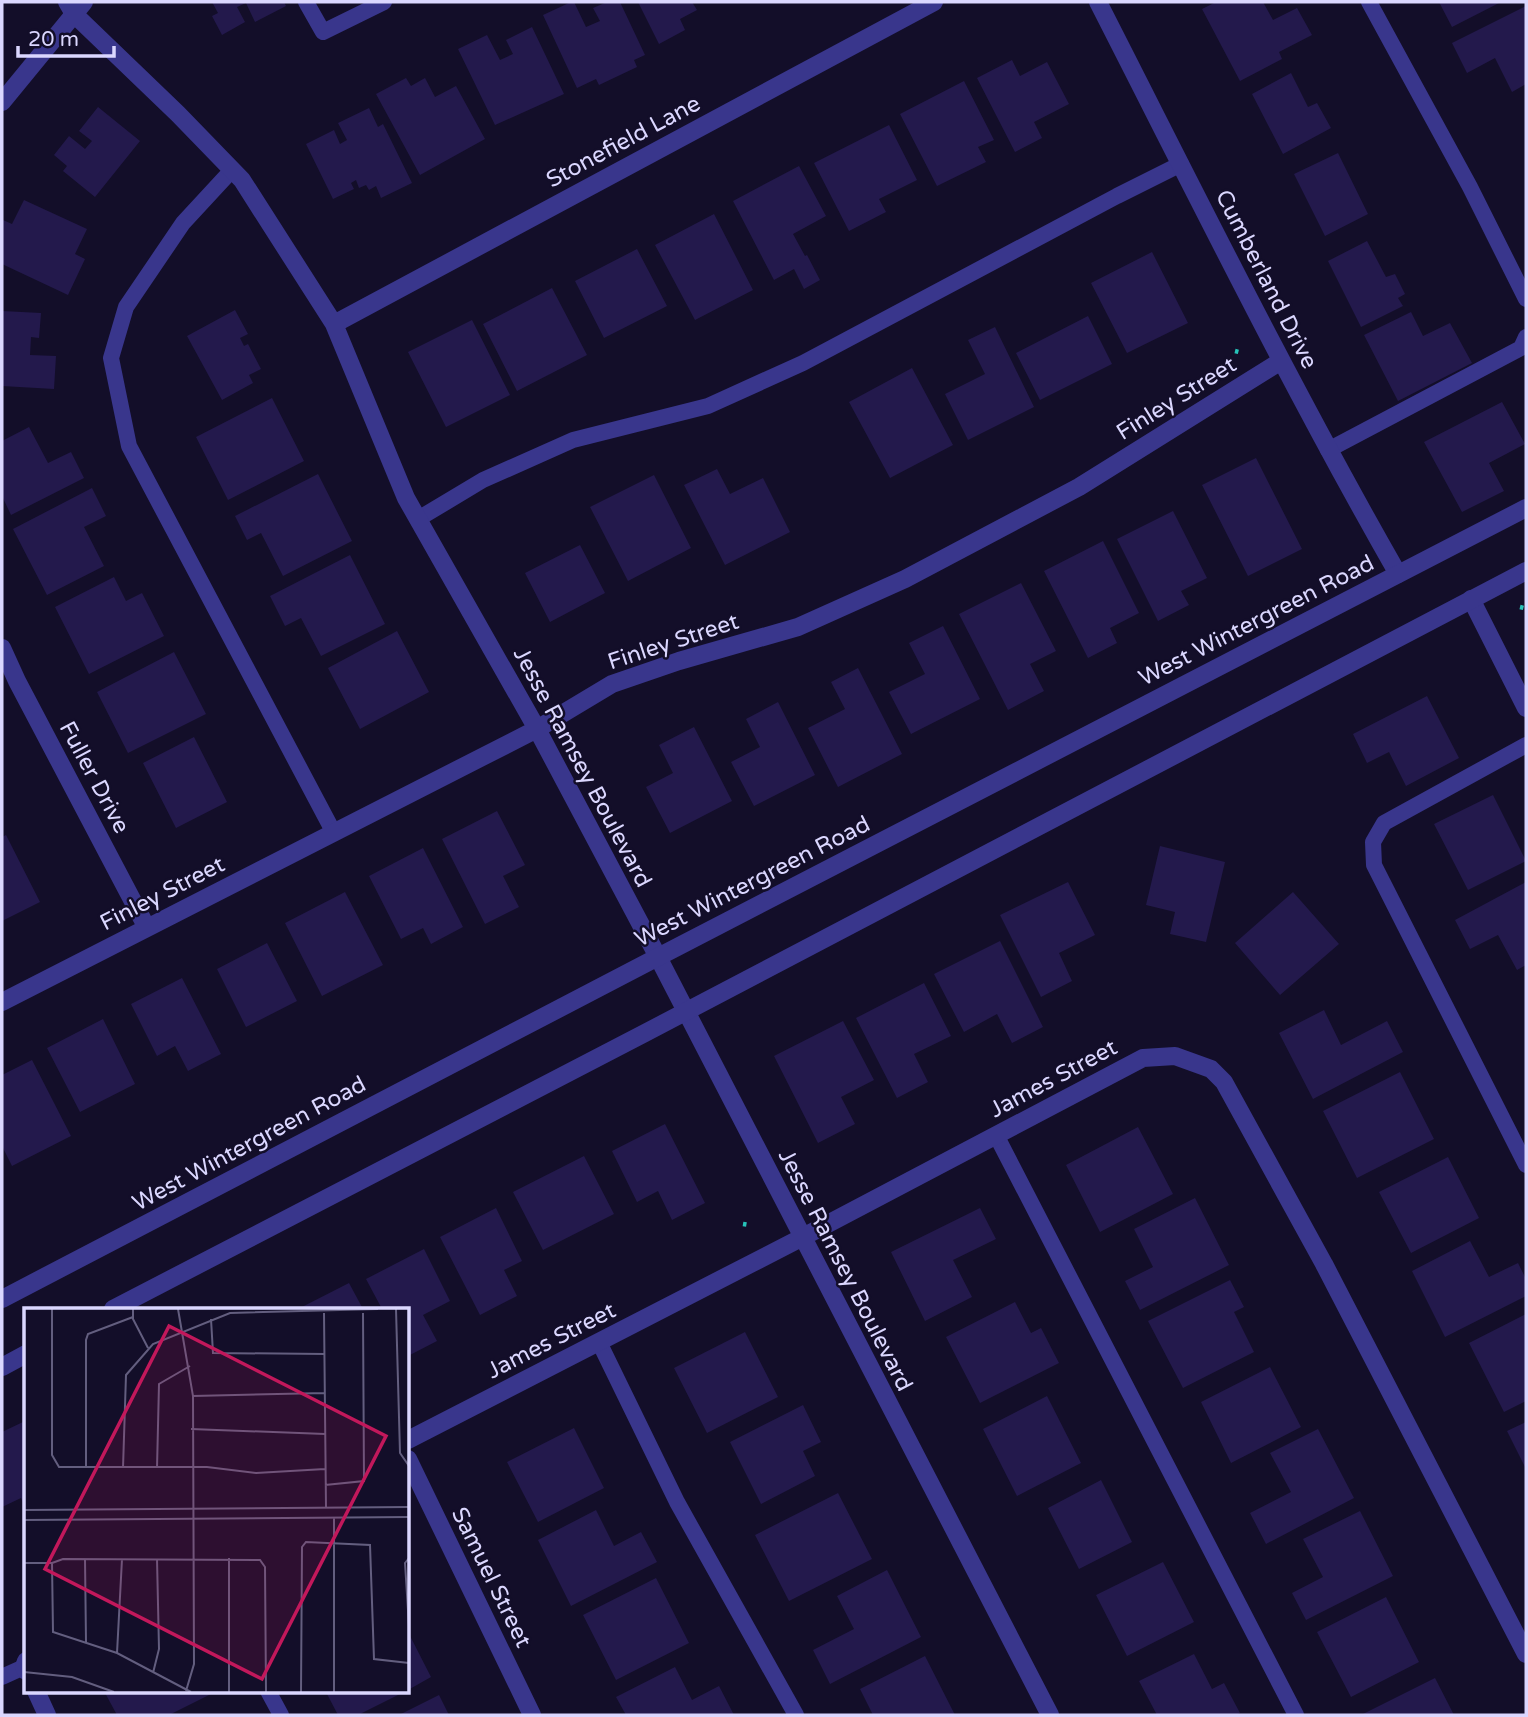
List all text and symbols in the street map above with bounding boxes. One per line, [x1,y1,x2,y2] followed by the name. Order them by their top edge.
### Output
[18,14,114,58] scale bar
[28,27,79,52] text: 20 m
[542,90,705,194] street label: Stonefield Lane
[1209,185,1323,374] street label: Cumberland Drive
[1111,351,1242,447] street label: Finley Street
[1134,549,1379,692] street label: West Wintergreen Road
[604,608,743,676] street label: Finley Street
[507,643,657,892] street label: Jesse Ramsey Boulevard
[53,717,135,838] street label: Fuller Drive
[630,810,875,953] street label: West Wintergreen Road
[95,850,230,937] street label: Finley Street
[985,1033,1122,1124] street label: James Street
[128,1070,371,1217] street label: West Wintergreen Road
[772,1145,918,1396] street label: Jesse Ramsey Boulevard
[482,1296,621,1385] street label: James Street
[24,1308,410,1692] inset map
[445,1503,537,1652] street label: Samuel Street

